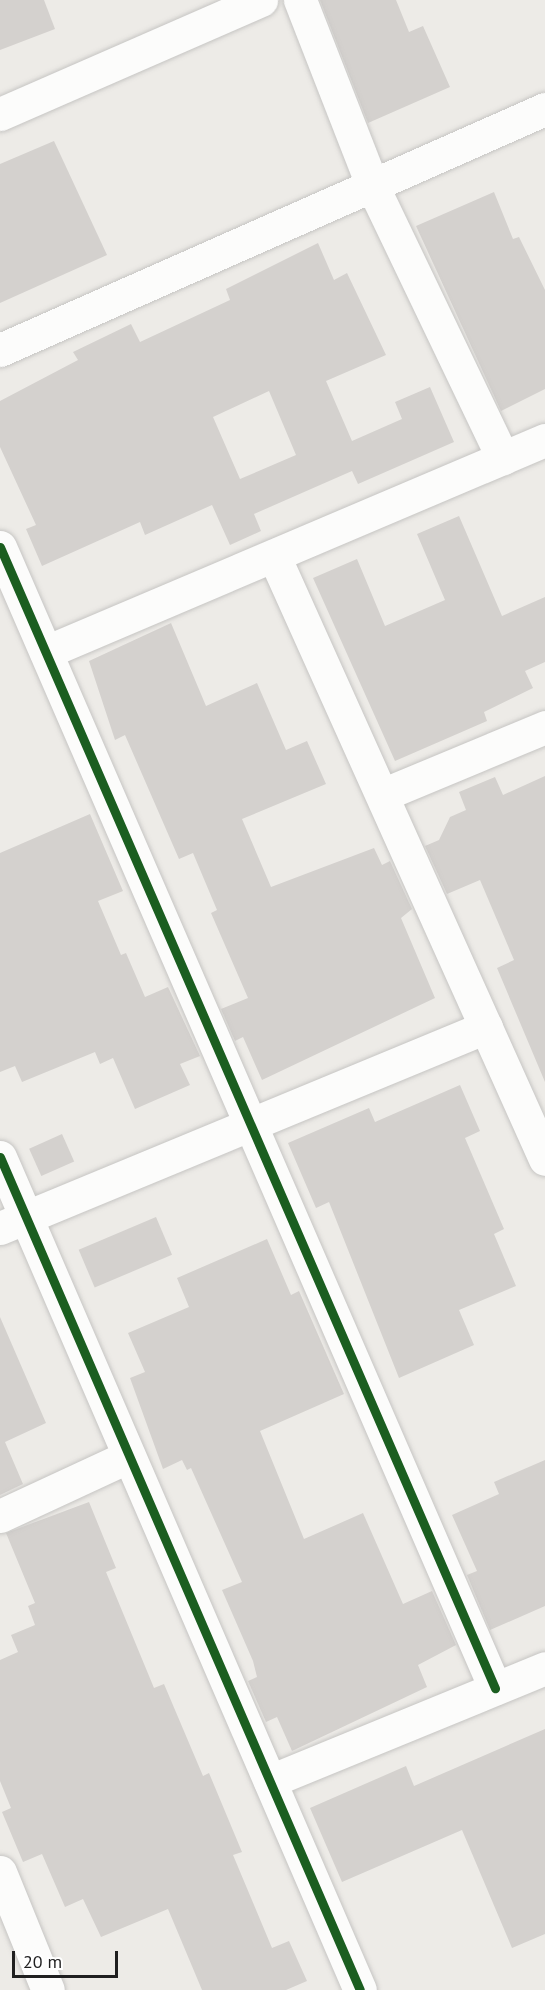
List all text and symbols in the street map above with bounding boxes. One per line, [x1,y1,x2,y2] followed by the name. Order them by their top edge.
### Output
[15,1939,122,1977] scale bar
[23,1950,62,1973] text: 20 m

